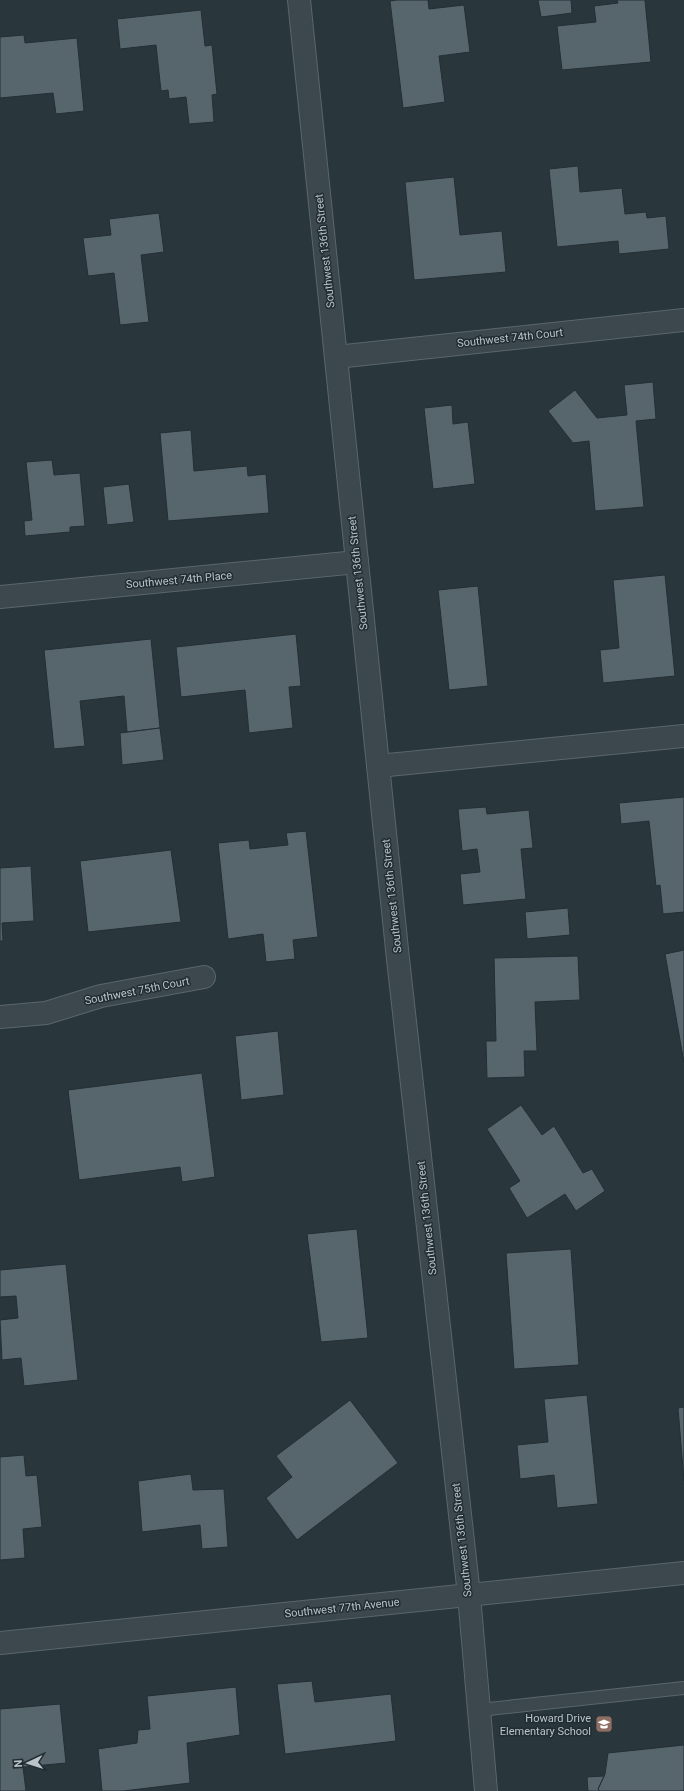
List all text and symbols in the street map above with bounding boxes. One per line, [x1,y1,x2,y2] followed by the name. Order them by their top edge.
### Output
[313,193,337,309] street label: Southwest 136th Street
[456,326,564,350] street label: Southwest 74th Court
[346,515,370,631] street label: Southwest 136th Street
[125,569,233,591] street label: Southwest 74th Place
[380,838,404,954] street label: Southwest 136th Street
[83,974,191,1008] street label: Southwest 75th Court
[415,1160,439,1276] street label: Southwest 136th Street
[450,1482,474,1598] street label: Southwest 136th Street
[284,1595,400,1620] street label: Southwest 77th Avenue
[500,1712,591,1738] place label: Howard Drive Elementary School
[594,1714,614,1734] school or university icon: Howard Drive Elementary School
[8,1743,48,1783] north arrow
[12,1759,25,1768] text: N

